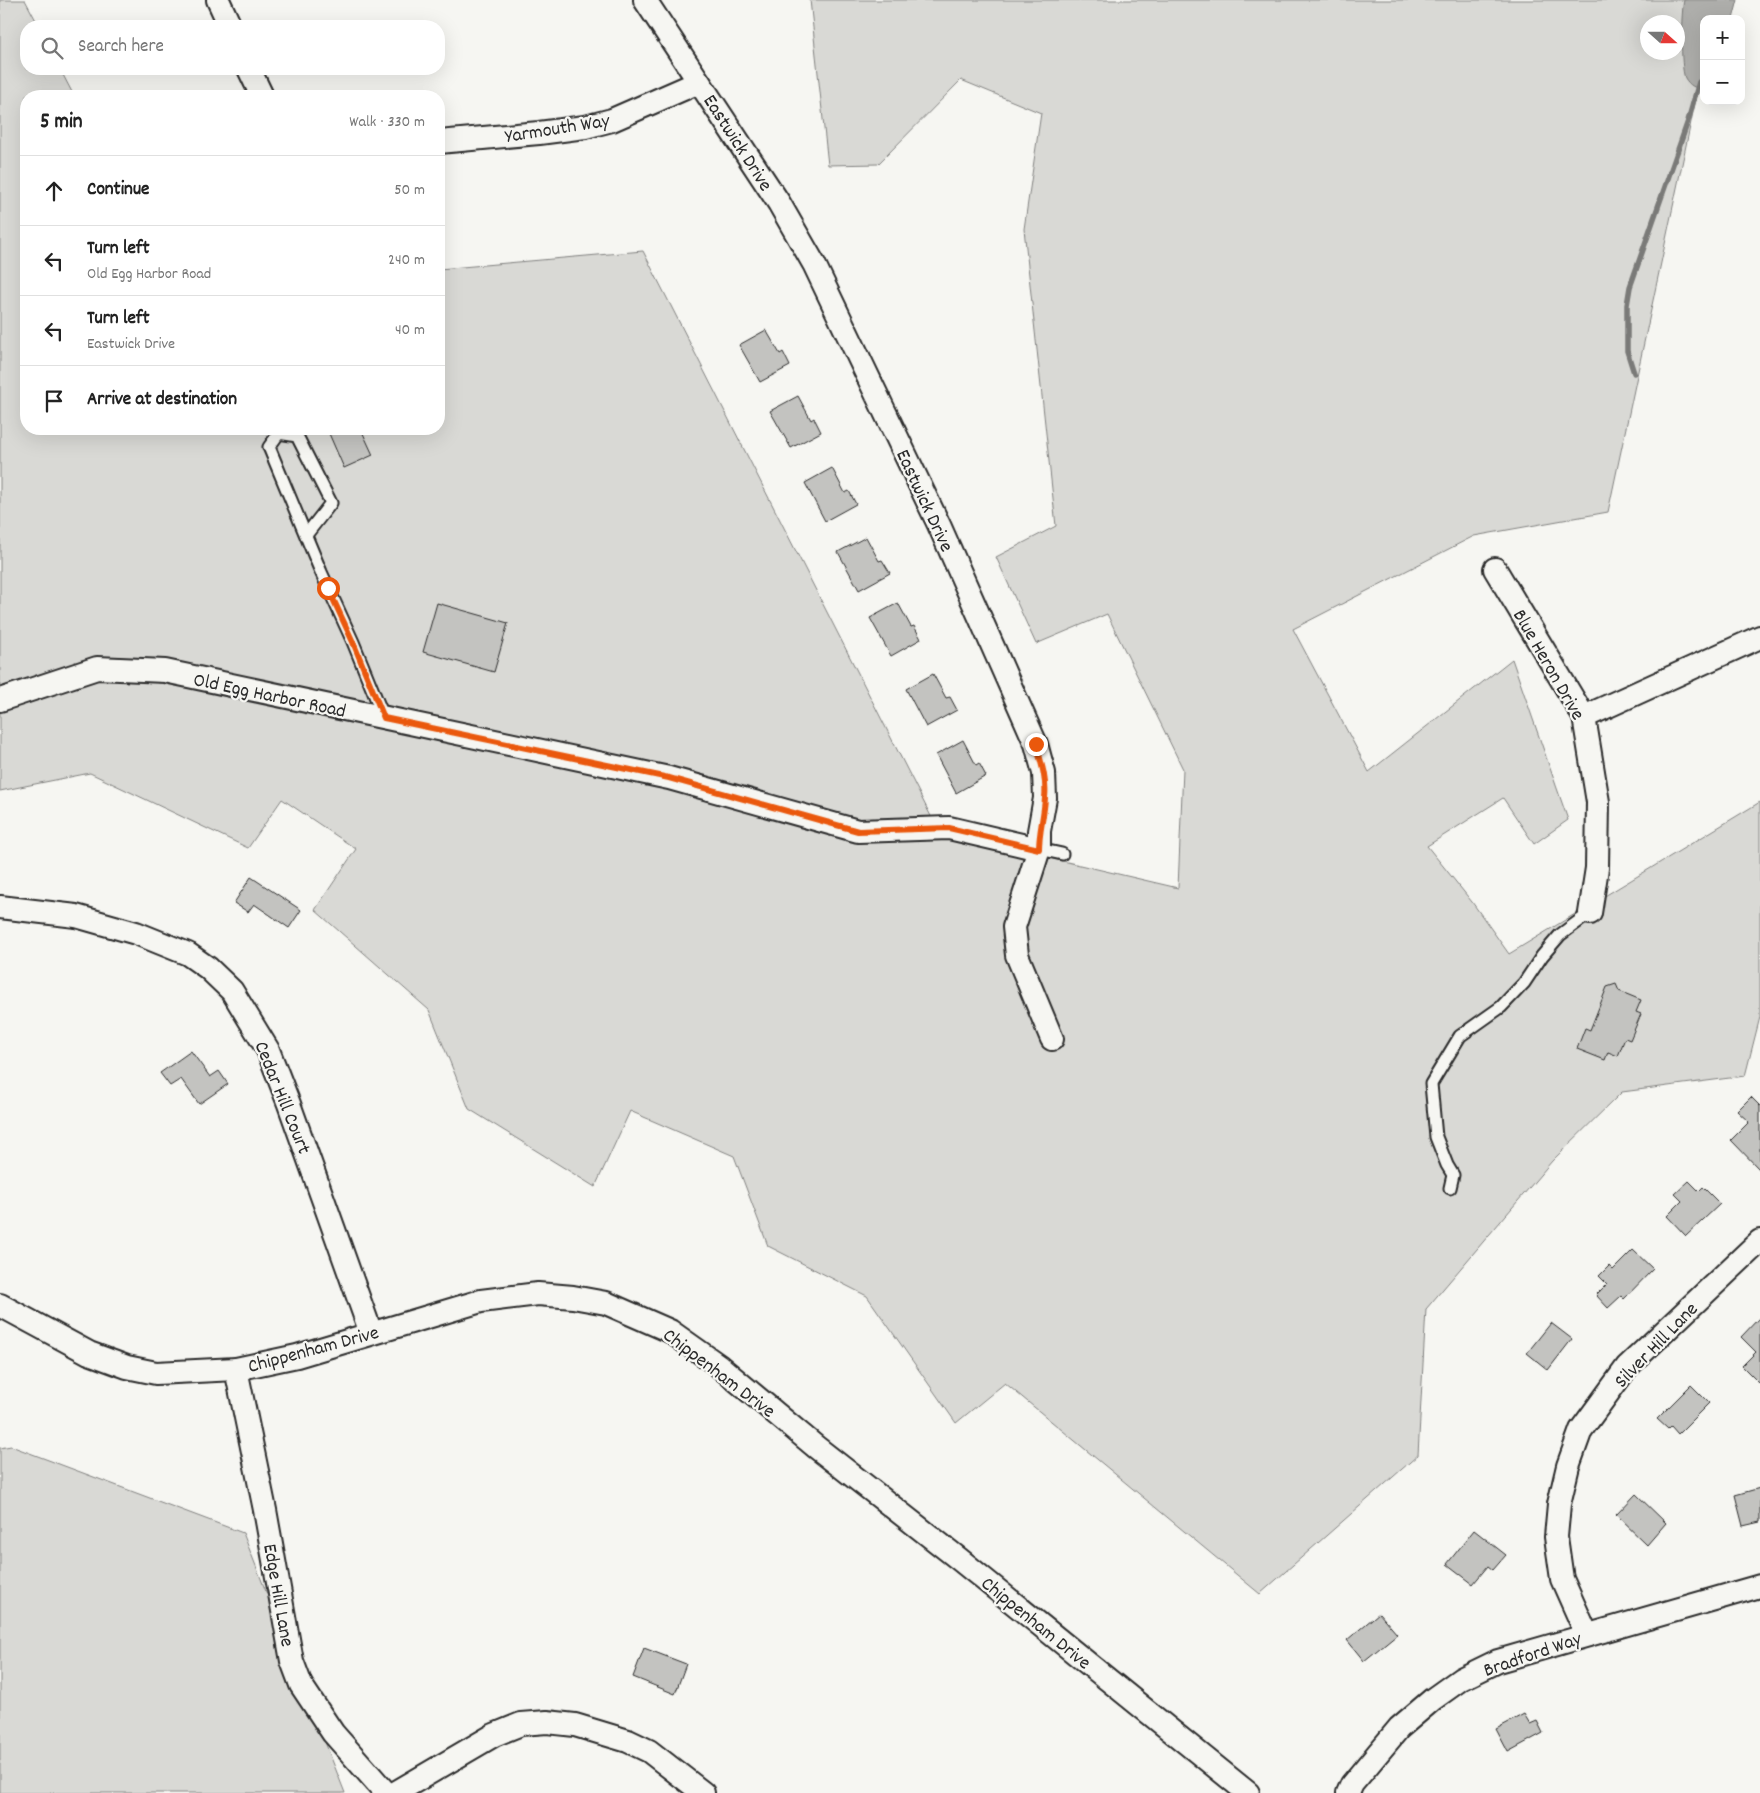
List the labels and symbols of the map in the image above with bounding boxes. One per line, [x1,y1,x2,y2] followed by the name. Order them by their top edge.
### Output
[1640,15,1685,60] north arrow
[695,90,778,198] street label: Eastwick Drive
[503,108,613,152] street label: Yarmouth Way
[887,445,959,557] street label: Eastwick Drive
[317,577,340,600] route start
[1504,605,1591,726] street label: Blue Heron Drive
[190,667,348,727] street label: Old Egg Harbor Road
[1025,733,1048,756] route end
[246,1037,317,1159] street label: Cedar Hill Court
[1609,1297,1706,1395] street label: Silver Hill Lane
[245,1320,383,1382] street label: Chippenham Drive
[656,1323,781,1426] street label: Chippenham Drive
[254,1542,300,1649] street label: Edge Hill Lane
[974,1571,1096,1678] street label: Chippenham Drive
[1480,1626,1587,1686] street label: Bradford Way

